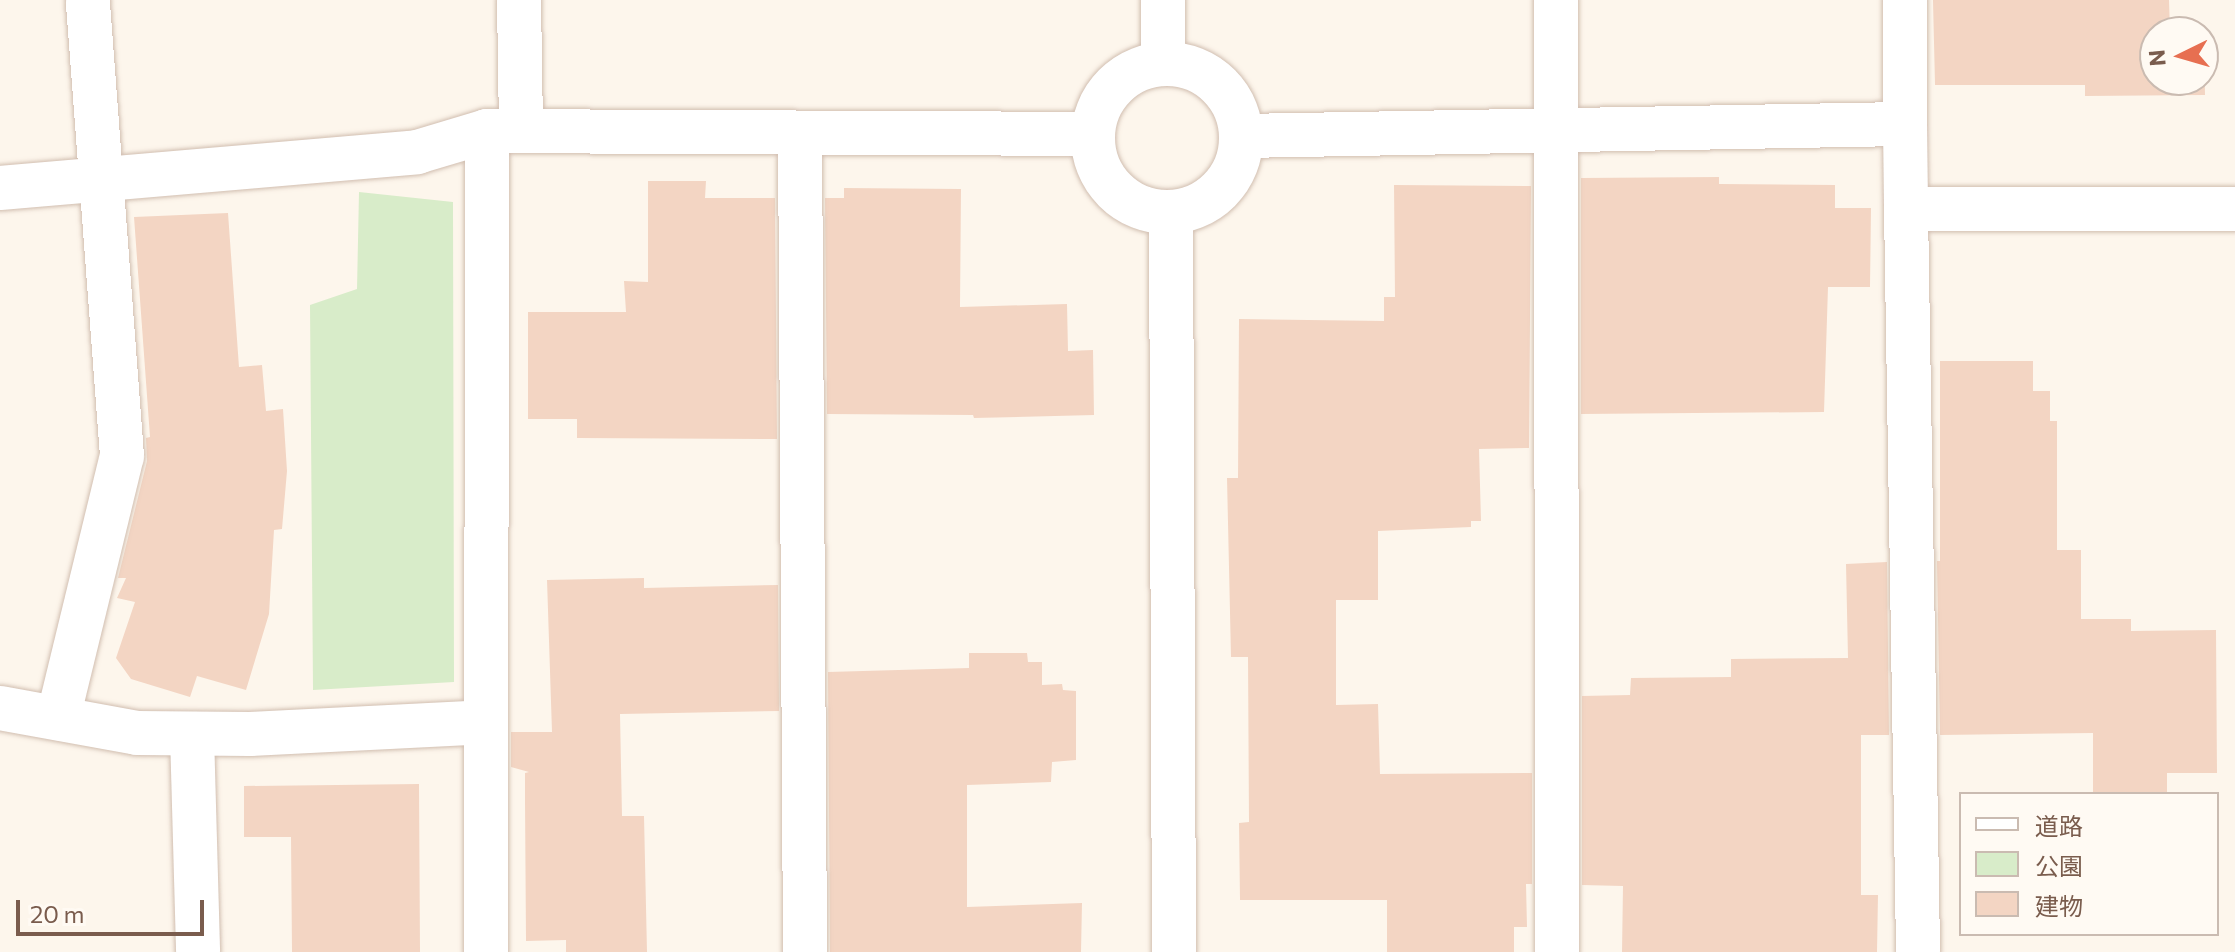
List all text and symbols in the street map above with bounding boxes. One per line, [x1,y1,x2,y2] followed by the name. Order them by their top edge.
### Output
[2139,16,2219,96] north arrow
[2142,49,2171,67] text: N
[1959,792,2219,936] legend
[2035,811,2083,840] text: 道路
[2035,851,2083,880] text: 公園
[20,884,208,934] scale bar
[2035,891,2083,920] text: 建物
[30,899,84,928] text: 20 m

